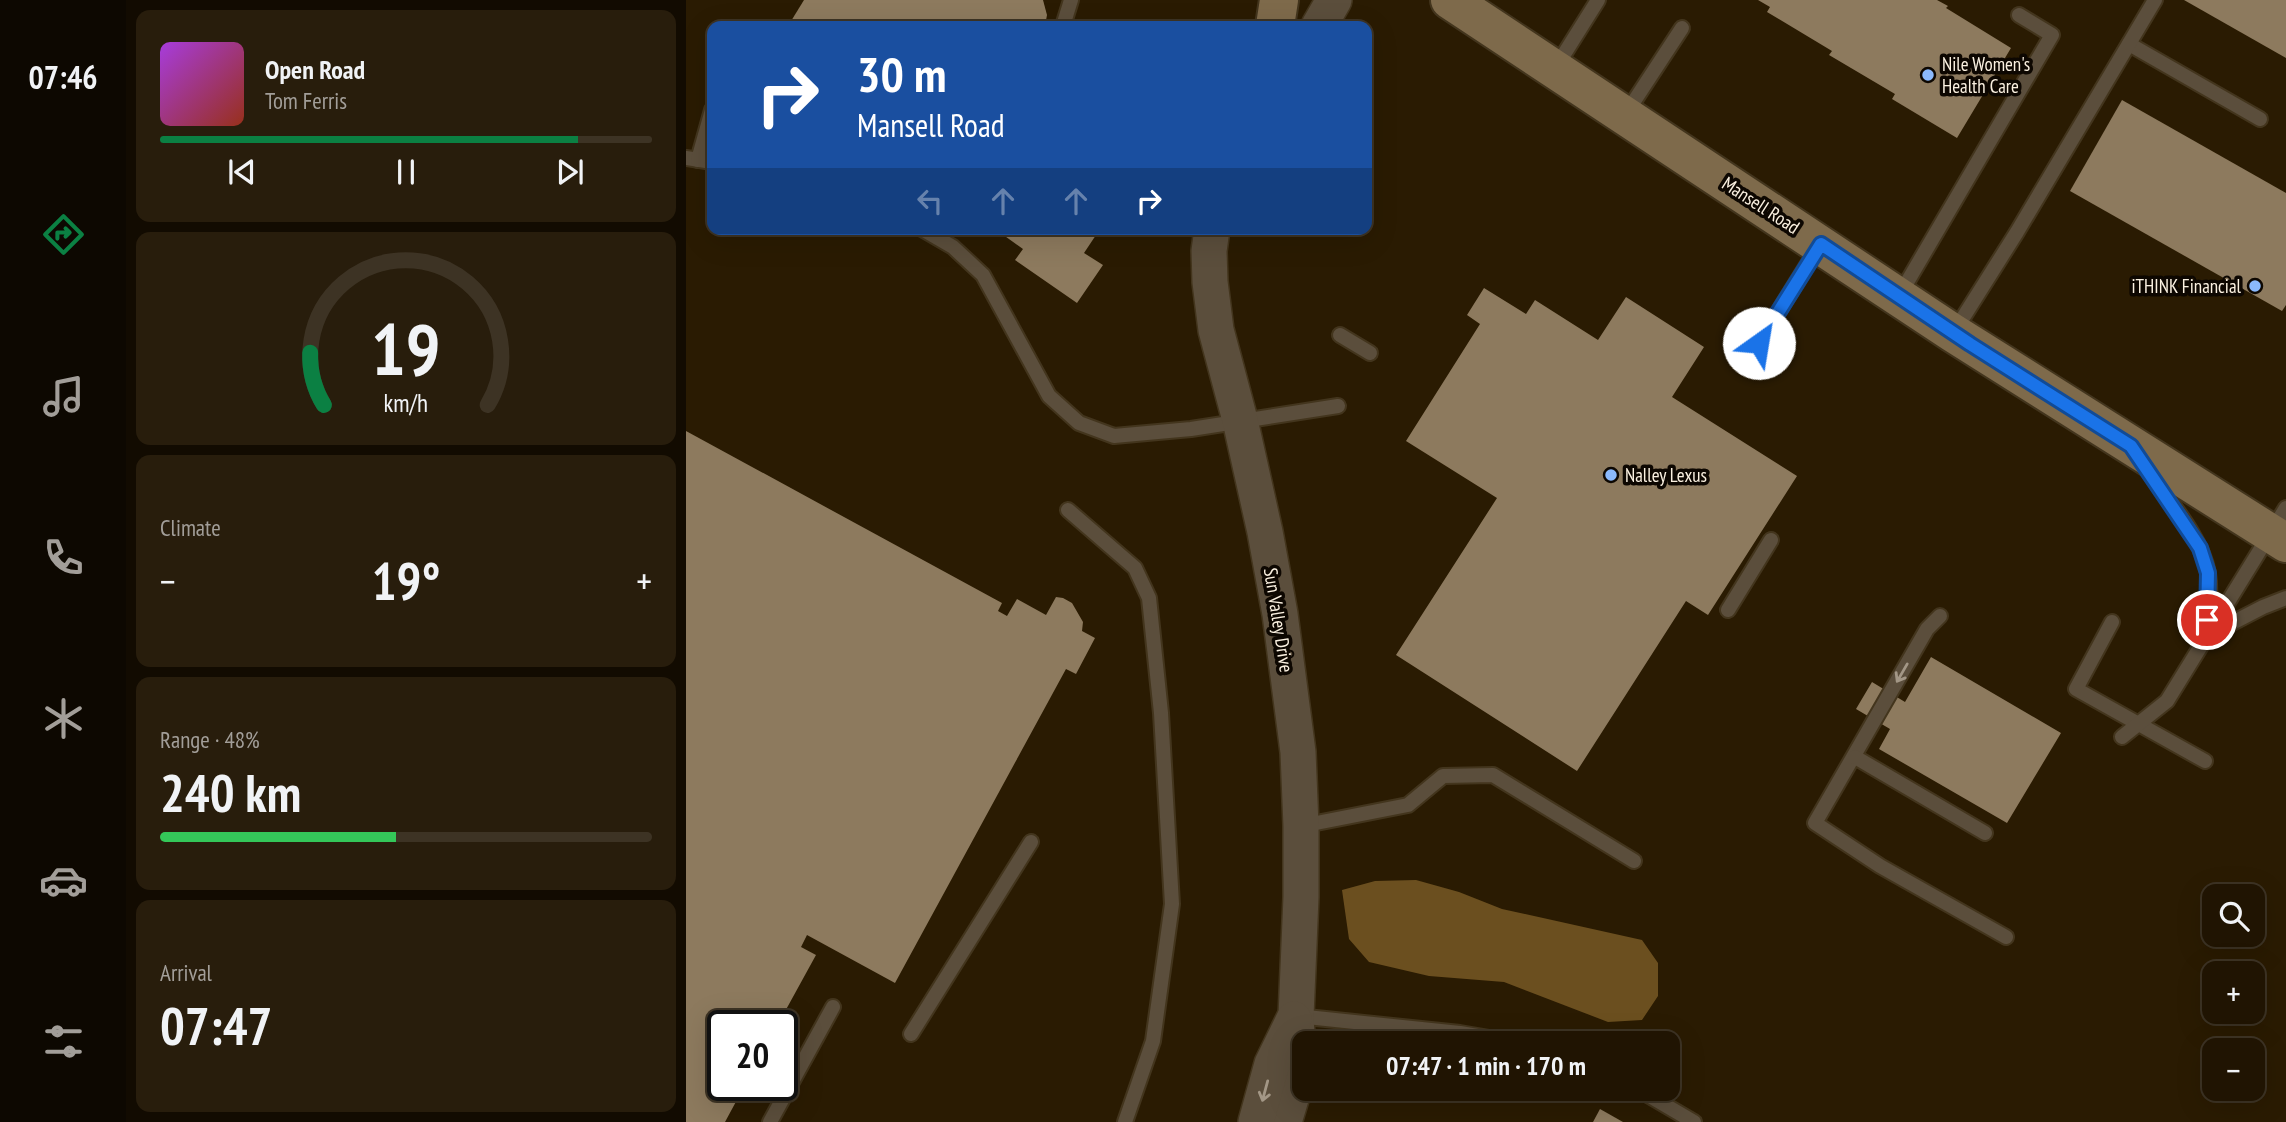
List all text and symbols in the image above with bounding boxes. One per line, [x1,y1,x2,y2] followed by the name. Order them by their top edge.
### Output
[857,42,946,106] text: 30 m
[742,49,833,140] icon: right
[1942,52,2030,98] place label: Nile Women's Health Care
[265,53,365,86] text: Open Road
[28,56,98,98] text: 07:46
[1920,67,1936,83] marker: Nile Women's Health Care
[265,86,347,115] text: Tom Ferris
[857,104,1005,146] text: Mansell Road
[223,153,261,191] icon: previous
[387,153,425,191] icon: pause
[551,153,589,191] icon: next
[1718,171,1804,239] street label: Mansell Road
[911,182,949,220] icon: left
[984,182,1022,220] icon: ahead
[1057,182,1095,220] icon: ahead
[1130,182,1168,220] icon: right
[39,210,88,259] icon: directions
[2131,274,2242,298] place label: iTHINK Financial
[2247,278,2263,294] marker: iTHINK Financial
[371,301,441,395] text: 19
[1722,306,1796,380] position arrow
[39,372,88,421] icon: music
[384,386,428,418] text: km/h
[1625,463,1707,487] place label: Nalley Lexus
[1603,467,1619,483] marker: Nalley Lexus
[160,513,221,542] text: Climate
[39,533,88,582] icon: phone
[372,547,440,614] text: 19°
[160,556,176,605] text: −
[636,556,652,605] text: +
[1259,566,1299,674] street label: Sun Valley Drive
[2177,590,2237,650] pin
[2188,601,2226,639] icon: arrive
[1895,662,1908,683] one-way arrow
[39,694,88,743] icon: climate
[160,725,260,754] text: Range · 48%
[160,759,301,826] text: 240 km
[39,856,88,905] icon: car
[2202,884,2265,1101] map controls
[2202,884,2265,947] button: search
[160,958,212,987] text: Arrival
[2202,961,2265,1024] button: +
[160,992,272,1059] text: 07:47
[707,1010,798,1101] speed limit sign: 20
[39,1017,88,1066] icon: filters
[2202,1038,2265,1101] button: −
[1386,1049,1586,1082] text: 07:47 · 1 min · 170 m
[1258,1079,1271,1102] one-way arrow

